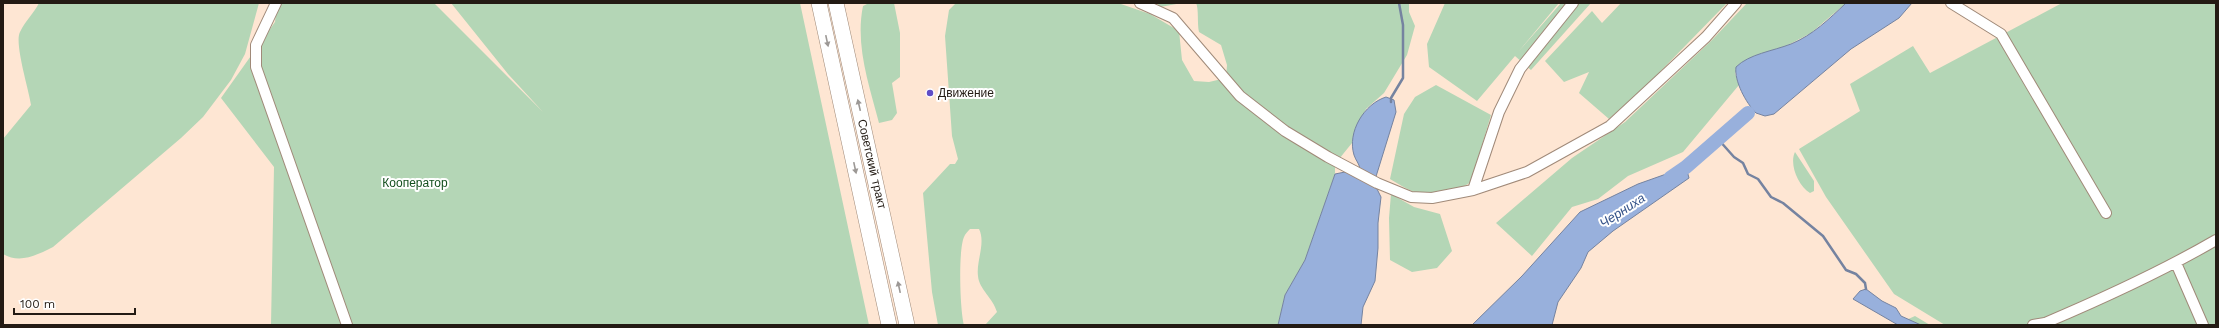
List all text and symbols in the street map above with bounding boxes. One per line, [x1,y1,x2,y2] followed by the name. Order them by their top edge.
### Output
[825,35,831,47] one-way arrow
[938,86,994,100] place label: Движение
[925,88,935,98] marker: Движение
[856,99,862,111] one-way arrow
[855,118,889,211] street label: Советский тракт
[853,162,859,174] one-way arrow
[382,176,448,190] park label: Кооператор
[1597,190,1648,231] water label: Черниха
[896,281,902,293] one-way arrow
[14,290,135,316] scale bar
[20,297,55,311] text: 100 m

